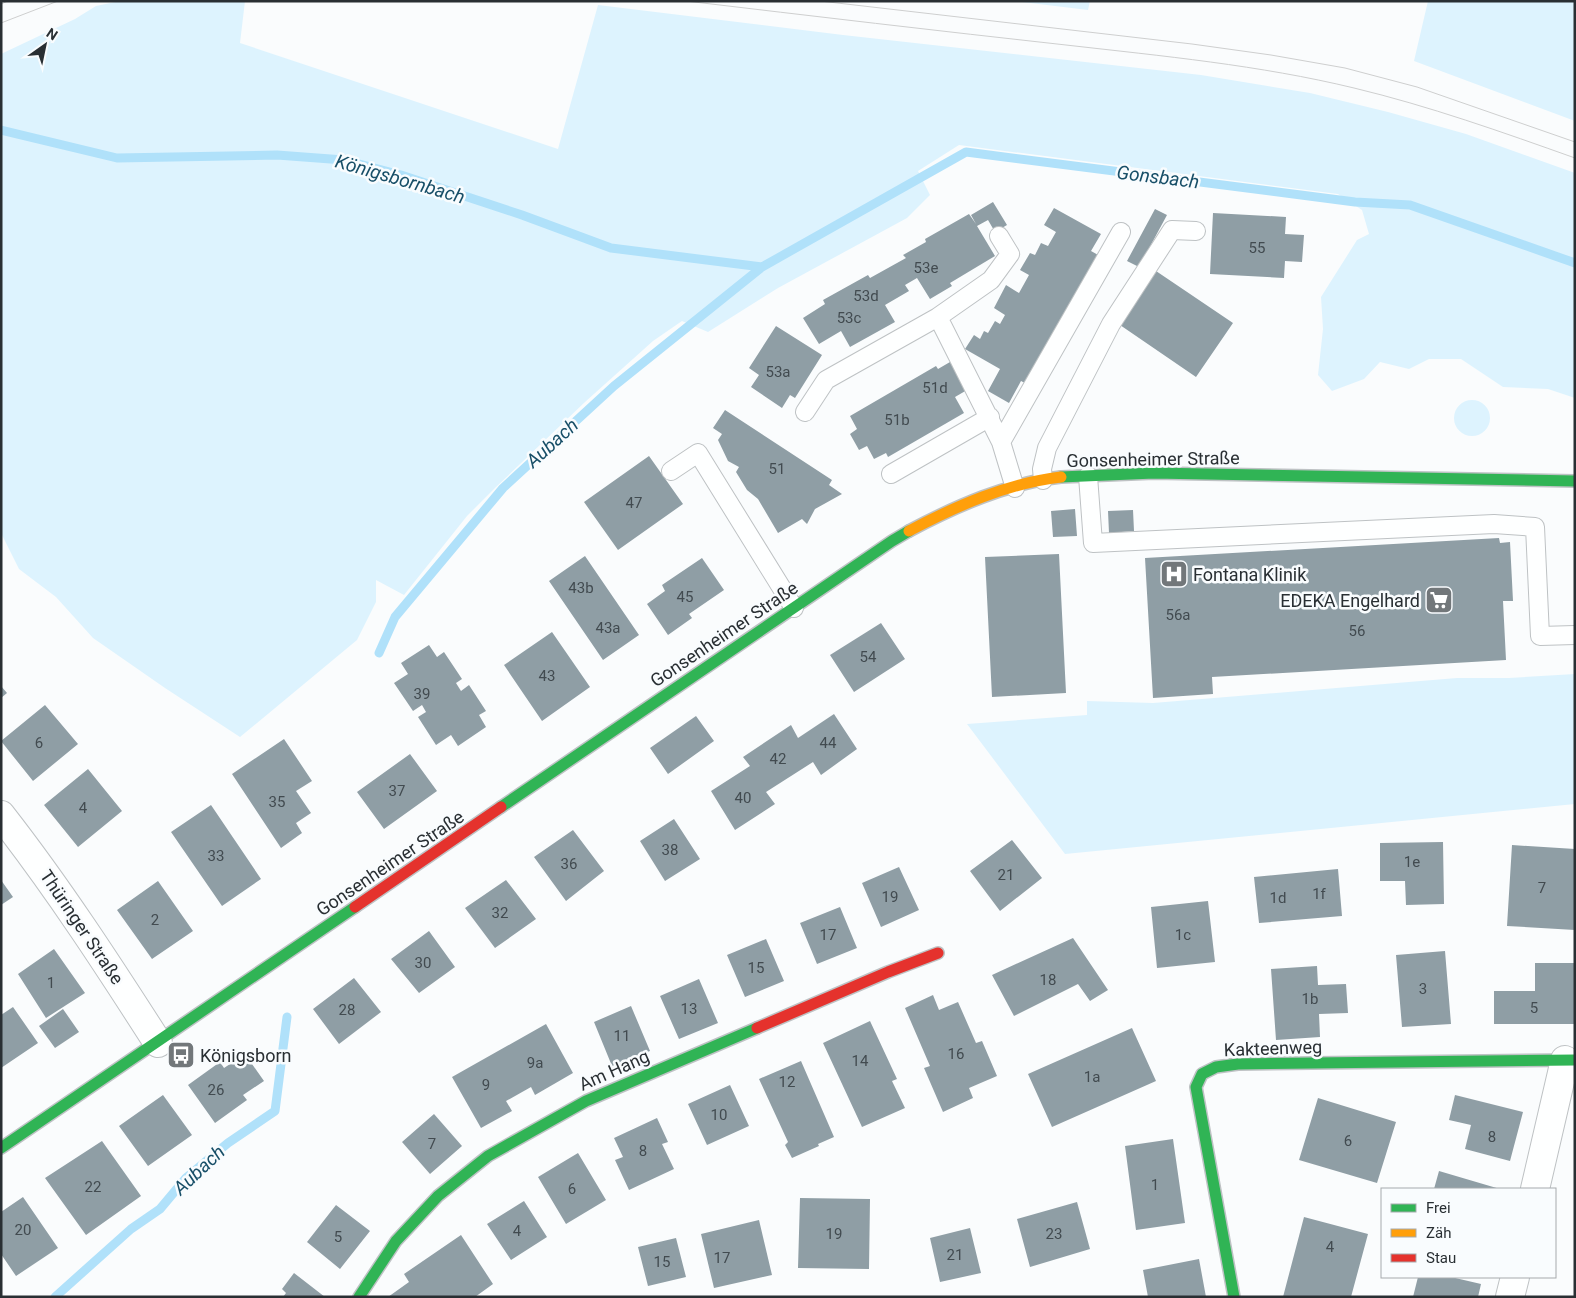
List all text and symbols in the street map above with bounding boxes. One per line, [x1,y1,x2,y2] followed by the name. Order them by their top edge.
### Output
[20,20,70,70] north arrow
[44,25,61,44] text: N
[333,150,467,208] water label: Königsbornbach
[1115,161,1201,193] water label: Gonsbach
[1249,239,1265,257] house number: 55
[914,259,938,277] house number: 53e
[853,287,879,305] house number: 53d
[837,309,862,327] house number: 53c
[765,363,791,381] house number: 53a
[922,379,948,397] house number: 51d
[884,411,910,429] house number: 51b
[520,414,583,473] water label: Aubach
[1066,447,1240,471] street label: Gonsenheimer Straße
[769,460,785,478] house number: 51
[626,494,642,512] house number: 47
[1159,559,1189,589] hospital icon: Fontana Klinik
[1193,564,1307,585] place label: Fontana Klinik
[646,577,802,691] street label: Gonsenheimer Straße
[568,579,594,597] house number: 43b
[1424,585,1454,615] supermarket icon: EDEKA Engelhard
[677,588,693,606] house number: 45
[1280,590,1420,611] place label: EDEKA Engelhard
[1165,606,1191,624] house number: 56a
[595,619,621,637] house number: 43a
[1349,622,1365,640] house number: 56
[860,648,877,666] house number: 54
[539,667,555,685] house number: 43
[414,685,430,703] house number: 39
[35,734,43,752] house number: 6
[820,734,837,752] house number: 44
[770,750,786,768] house number: 42
[389,782,405,800] house number: 37
[735,789,751,807] house number: 40
[269,793,285,811] house number: 35
[79,799,88,817] house number: 4
[312,806,468,920] street label: Gonsenheimer Straße
[662,841,678,859] house number: 38
[208,847,224,865] house number: 33
[1404,853,1420,871] house number: 1e
[561,855,577,873] house number: 36
[36,866,128,988] street label: Thüringer Straße
[998,866,1014,884] house number: 21
[1538,879,1546,897] house number: 7
[1312,885,1327,903] house number: 1f
[882,888,898,906] house number: 19
[1270,889,1286,907] house number: 1d
[492,904,508,922] house number: 32
[151,911,159,929] house number: 2
[820,926,836,944] house number: 17
[1175,926,1191,944] house number: 1c
[415,954,431,972] house number: 30
[748,959,764,977] house number: 15
[1040,971,1056,989] house number: 18
[47,974,55,992] house number: 1
[1419,980,1427,998] house number: 3
[1302,990,1318,1008] house number: 1b
[1530,999,1538,1017] house number: 5
[681,1000,697,1018] house number: 13
[339,1001,355,1019] house number: 28
[614,1027,630,1045] house number: 11
[1224,1036,1322,1060] street label: Kakteenweg
[166,1040,196,1070] bus stop icon: Königsborn
[200,1045,291,1066] place label: Königsborn
[576,1045,652,1095] street label: Am Hang
[948,1045,964,1063] house number: 16
[852,1052,869,1070] house number: 14
[527,1054,543,1072] house number: 9a
[1084,1068,1100,1086] house number: 1a
[779,1073,795,1091] house number: 12
[482,1076,490,1094] house number: 9
[208,1081,224,1099] house number: 26
[711,1106,727,1124] house number: 10
[1488,1128,1496,1146] house number: 8
[1344,1132,1352,1150] house number: 6
[428,1135,436,1153] house number: 7
[168,1140,230,1200] water label: Aubach
[639,1142,647,1160] house number: 8
[1151,1176,1159,1194] house number: 1
[85,1178,101,1196] house number: 22
[568,1180,576,1198] house number: 6
[1381,1188,1556,1278] legend
[1426,1199,1451,1217] text: Frei
[15,1221,31,1239] house number: 20
[513,1222,522,1240] house number: 4
[1426,1224,1451,1242] text: Zäh
[826,1225,842,1243] house number: 19
[1046,1225,1062,1243] house number: 23
[334,1228,342,1246] house number: 5
[1326,1238,1335,1256] house number: 4
[947,1246,963,1264] house number: 21
[714,1249,730,1267] house number: 17
[1426,1249,1456,1267] text: Stau
[654,1253,670,1271] house number: 15

